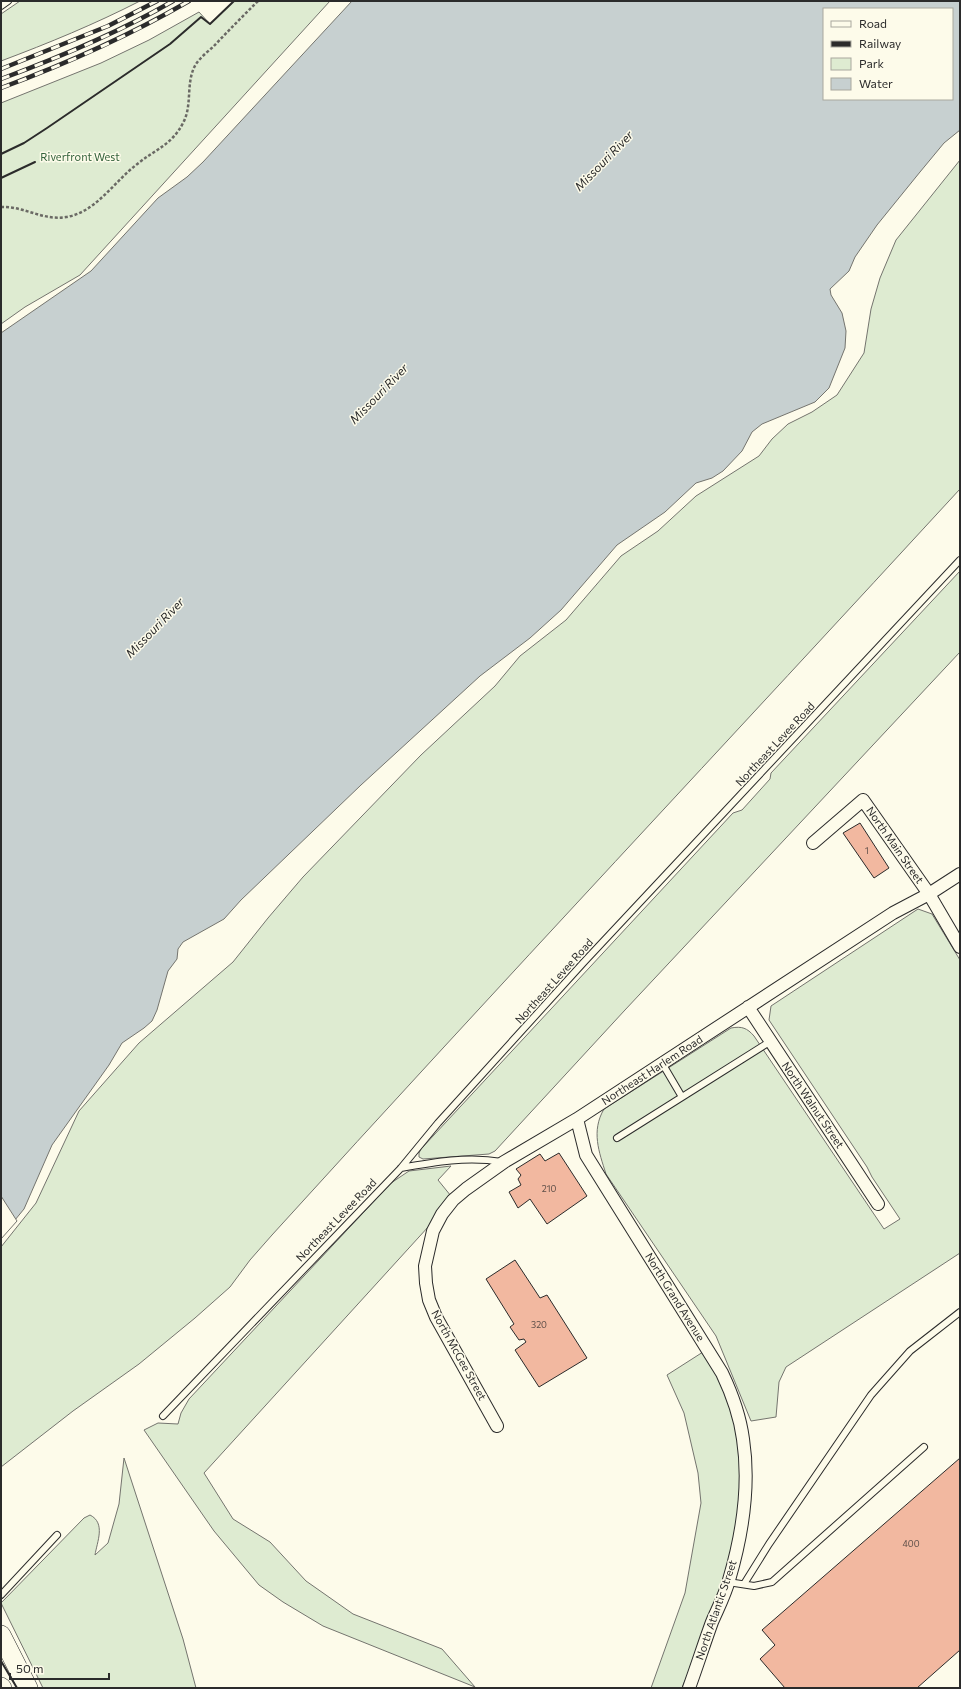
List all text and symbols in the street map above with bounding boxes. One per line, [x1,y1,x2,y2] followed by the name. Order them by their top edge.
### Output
[823,8,953,100] legend
[859,16,887,30] text: Road
[859,36,901,50] text: Railway
[859,56,885,70] text: Park
[859,76,893,90] text: Water
[571,127,636,193] water label: Missouri River
[40,150,120,163] park label: Riverfront West
[346,360,411,426] water label: Missouri River
[122,594,187,660] water label: Missouri River
[732,699,817,788] street label: Northeast Levee Road
[864,804,927,886] street label: North Main Street
[865,845,869,856] house number: 1
[512,935,595,1026] street label: Northeast Levee Road
[599,1032,705,1107] street label: Northeast Harlem Road
[780,1059,847,1151] street label: North Walnut Street
[293,1176,379,1264] street label: Northeast Levee Road
[542,1183,556,1194] house number: 210
[643,1250,708,1343] street label: North Grand Avenue
[429,1307,490,1402] street label: North McGee Street
[531,1319,547,1330] house number: 320
[902,1538,920,1549] house number: 400
[692,1558,739,1661] street label: North Atlantic Street
[10,1655,109,1681] scale bar
[16,1661,44,1675] text: 50 m

